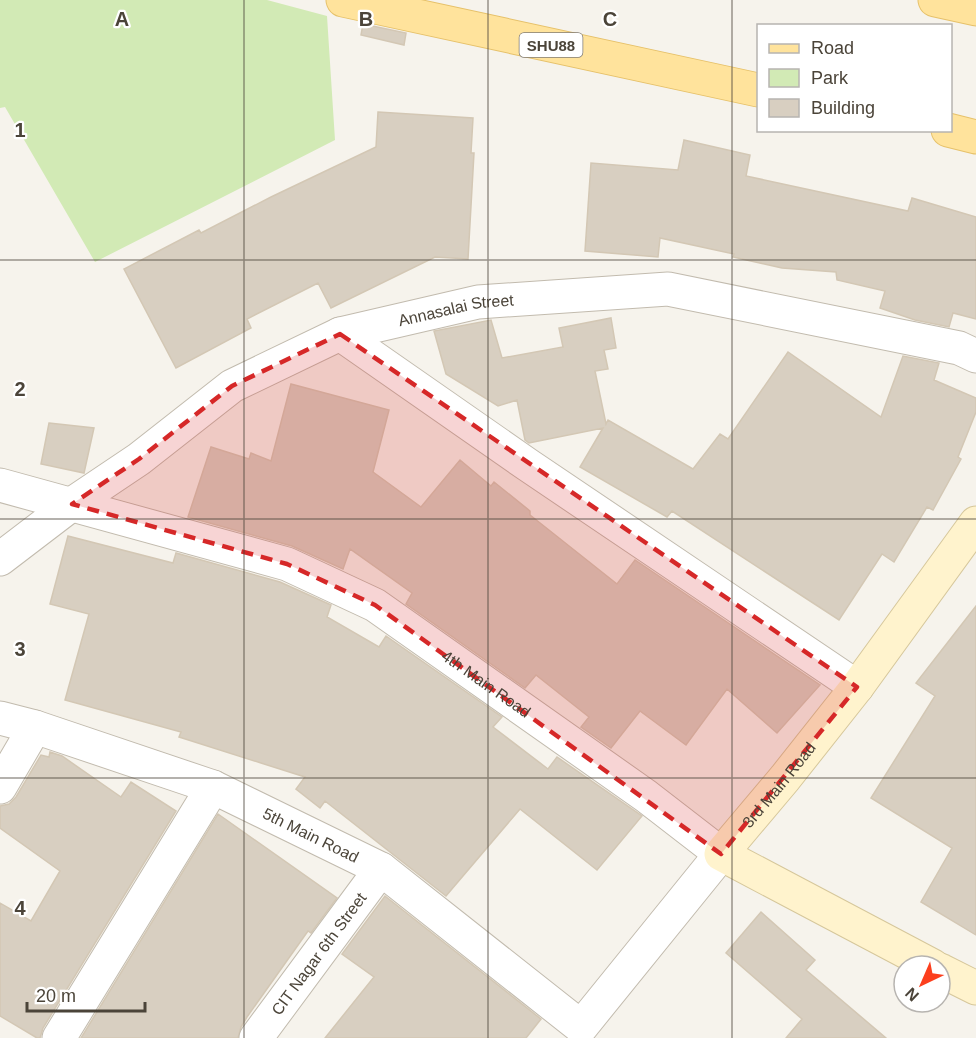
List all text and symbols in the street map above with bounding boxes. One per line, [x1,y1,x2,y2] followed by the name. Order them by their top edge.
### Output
[115,8,129,30] text: A
[359,8,373,30] text: B
[603,8,617,30] text: C
[757,24,952,132] legend
[520,33,582,57] road number: SHU88
[811,38,854,58] text: Road
[811,68,849,88] text: Park
[811,98,875,118] text: Building
[14,119,26,141] text: 1
[396,291,515,329] street label: Annasalai Street
[14,378,26,400] text: 2
[14,638,26,660] text: 3
[439,647,534,720] street label: 4th Main Road
[739,739,819,831] street label: 3rd Main Road
[260,804,362,865] street label: 5th Main Road
[268,889,369,1018] street label: CIT Nagar 6th Street
[14,897,26,919] text: 4
[892,954,952,1014] north arrow
[27,975,146,1013] scale bar
[902,984,922,1005] text: N
[36,986,76,1006] text: 20 m

